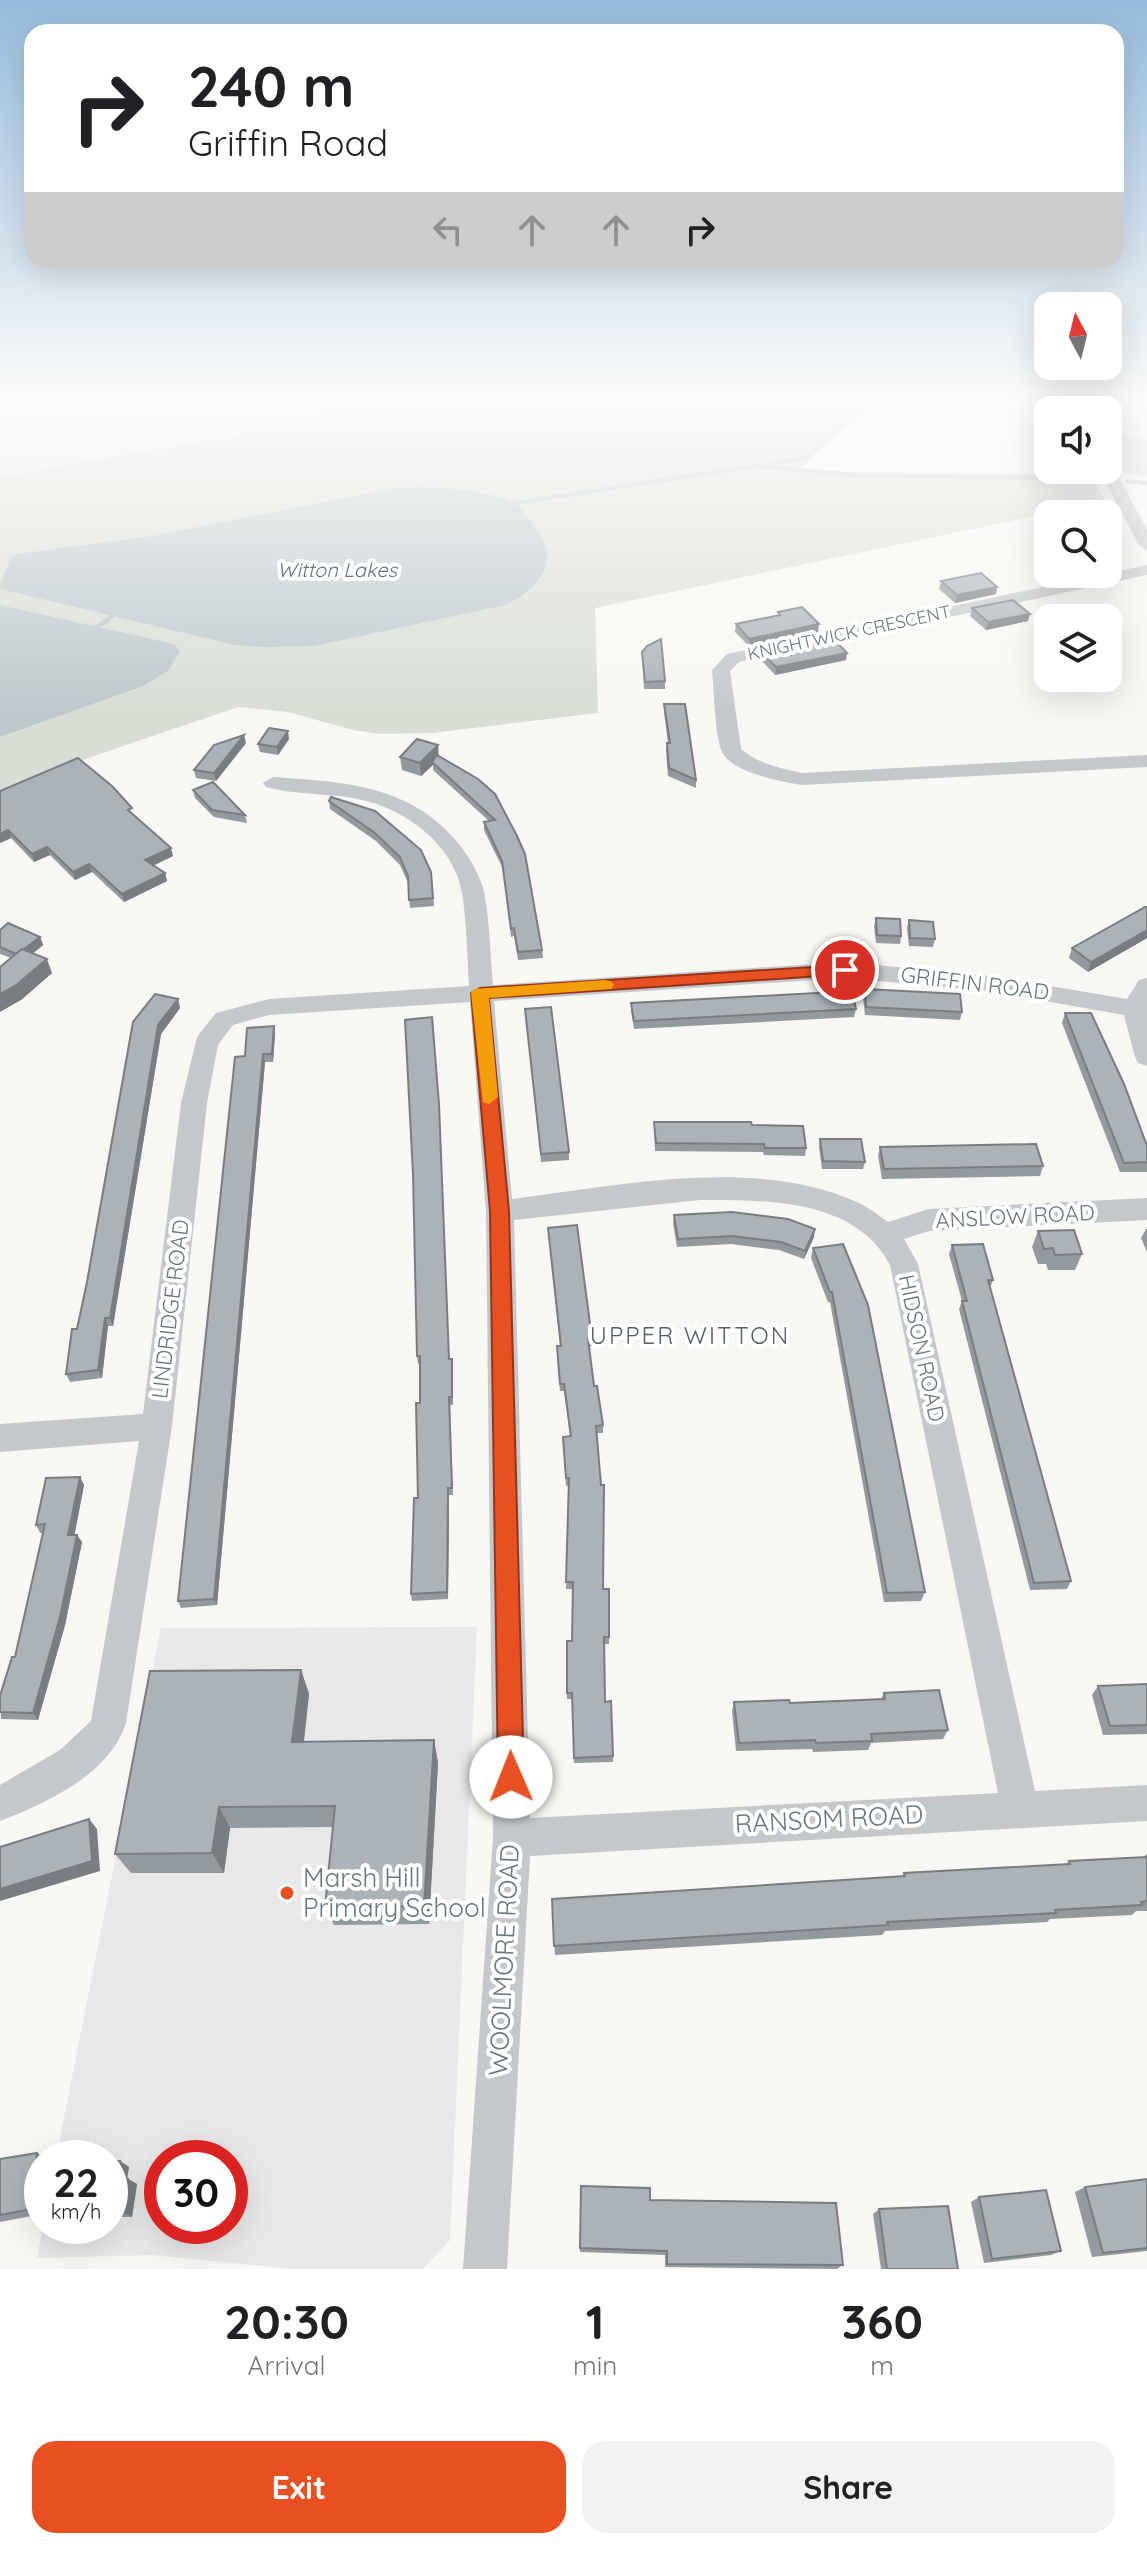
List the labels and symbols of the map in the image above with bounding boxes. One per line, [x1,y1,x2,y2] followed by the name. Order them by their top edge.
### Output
[1034,292,1122,380] north arrow
[277,557,399,582] water label: Witton Lakes
[745,600,953,665] street label: KNIGHTWICK CRESCENT
[811,936,879,1004] pin
[899,960,1051,1006] street label: GRIFFIN ROAD
[935,1198,1095,1234] street label: ANSLOW ROAD
[145,1218,195,1400] street label: LINDRIDGE ROAD
[893,1272,951,1424] street label: HIDSON ROAD
[590,1320,790,1350] district label: UPPER WITTON
[469,1735,553,1819] position arrow
[734,1797,924,1840] street label: RANSOM ROAD
[481,1843,526,2077] street label: WOOLMORE ROAD
[303,1861,486,1924] place label: Marsh Hill Primary School
[278,1884,296,1902] marker: Marsh Hill Primary School
[144,2140,248,2244] speed limit sign: 30

